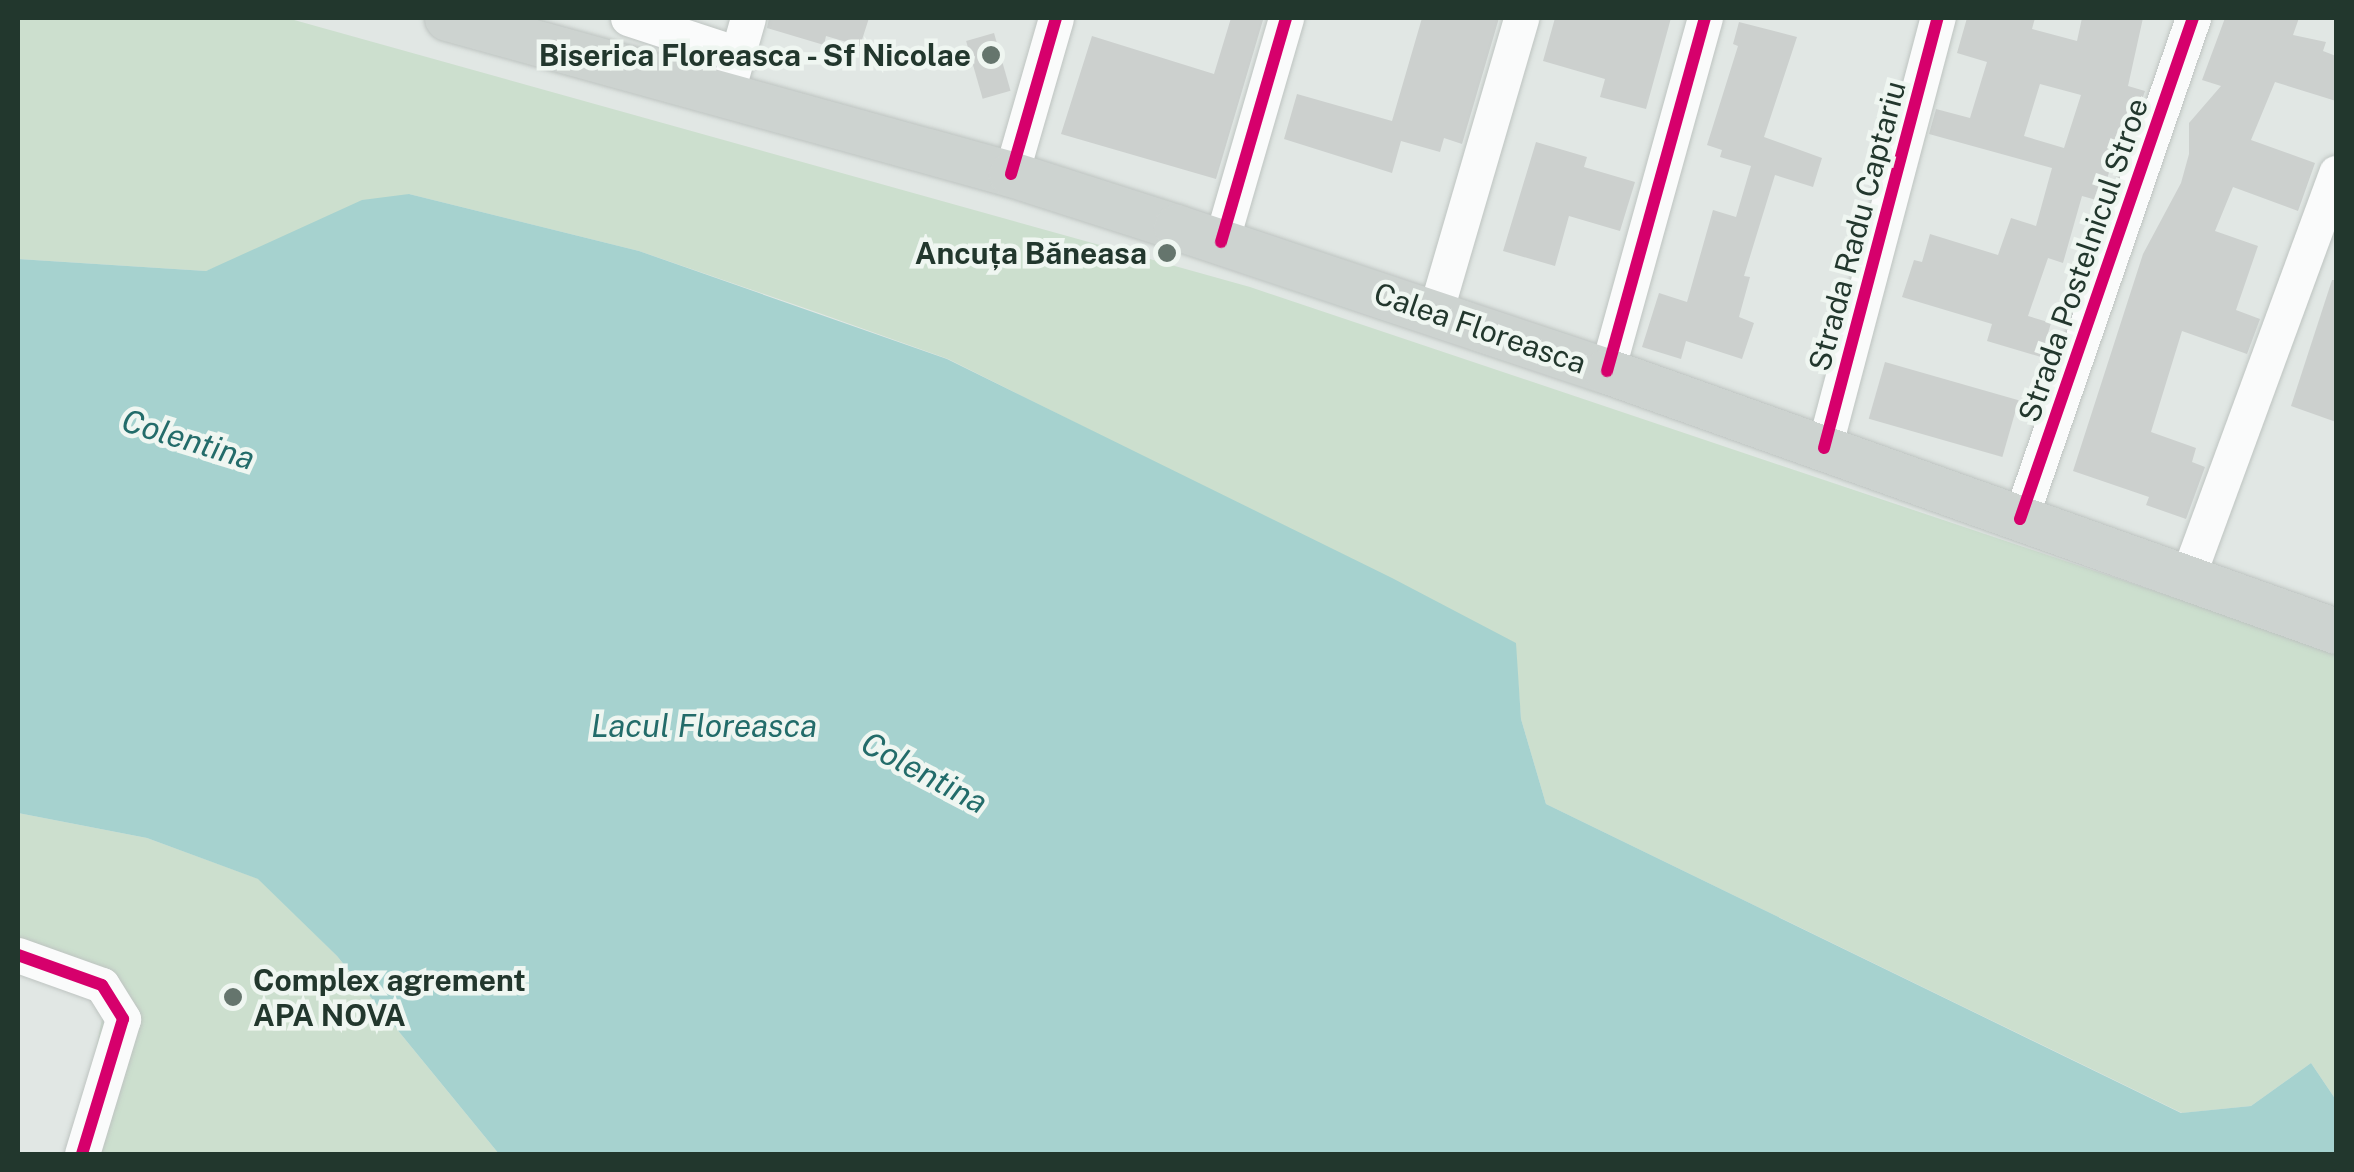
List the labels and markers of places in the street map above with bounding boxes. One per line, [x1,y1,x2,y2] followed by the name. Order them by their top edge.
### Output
[535,37,971,73] place label: Biserica Floreasca - Sf Nicolae
[980,44,1002,66] marker: Biserica Floreasca - Sf Nicolae
[915,235,1147,271] place label: Ancuța Băneasa
[1156,242,1178,264] marker: Ancuța Băneasa
[253,962,526,1032] place label: Complex agrement APA NOVA
[222,986,244,1008] marker: Complex agrement APA NOVA

